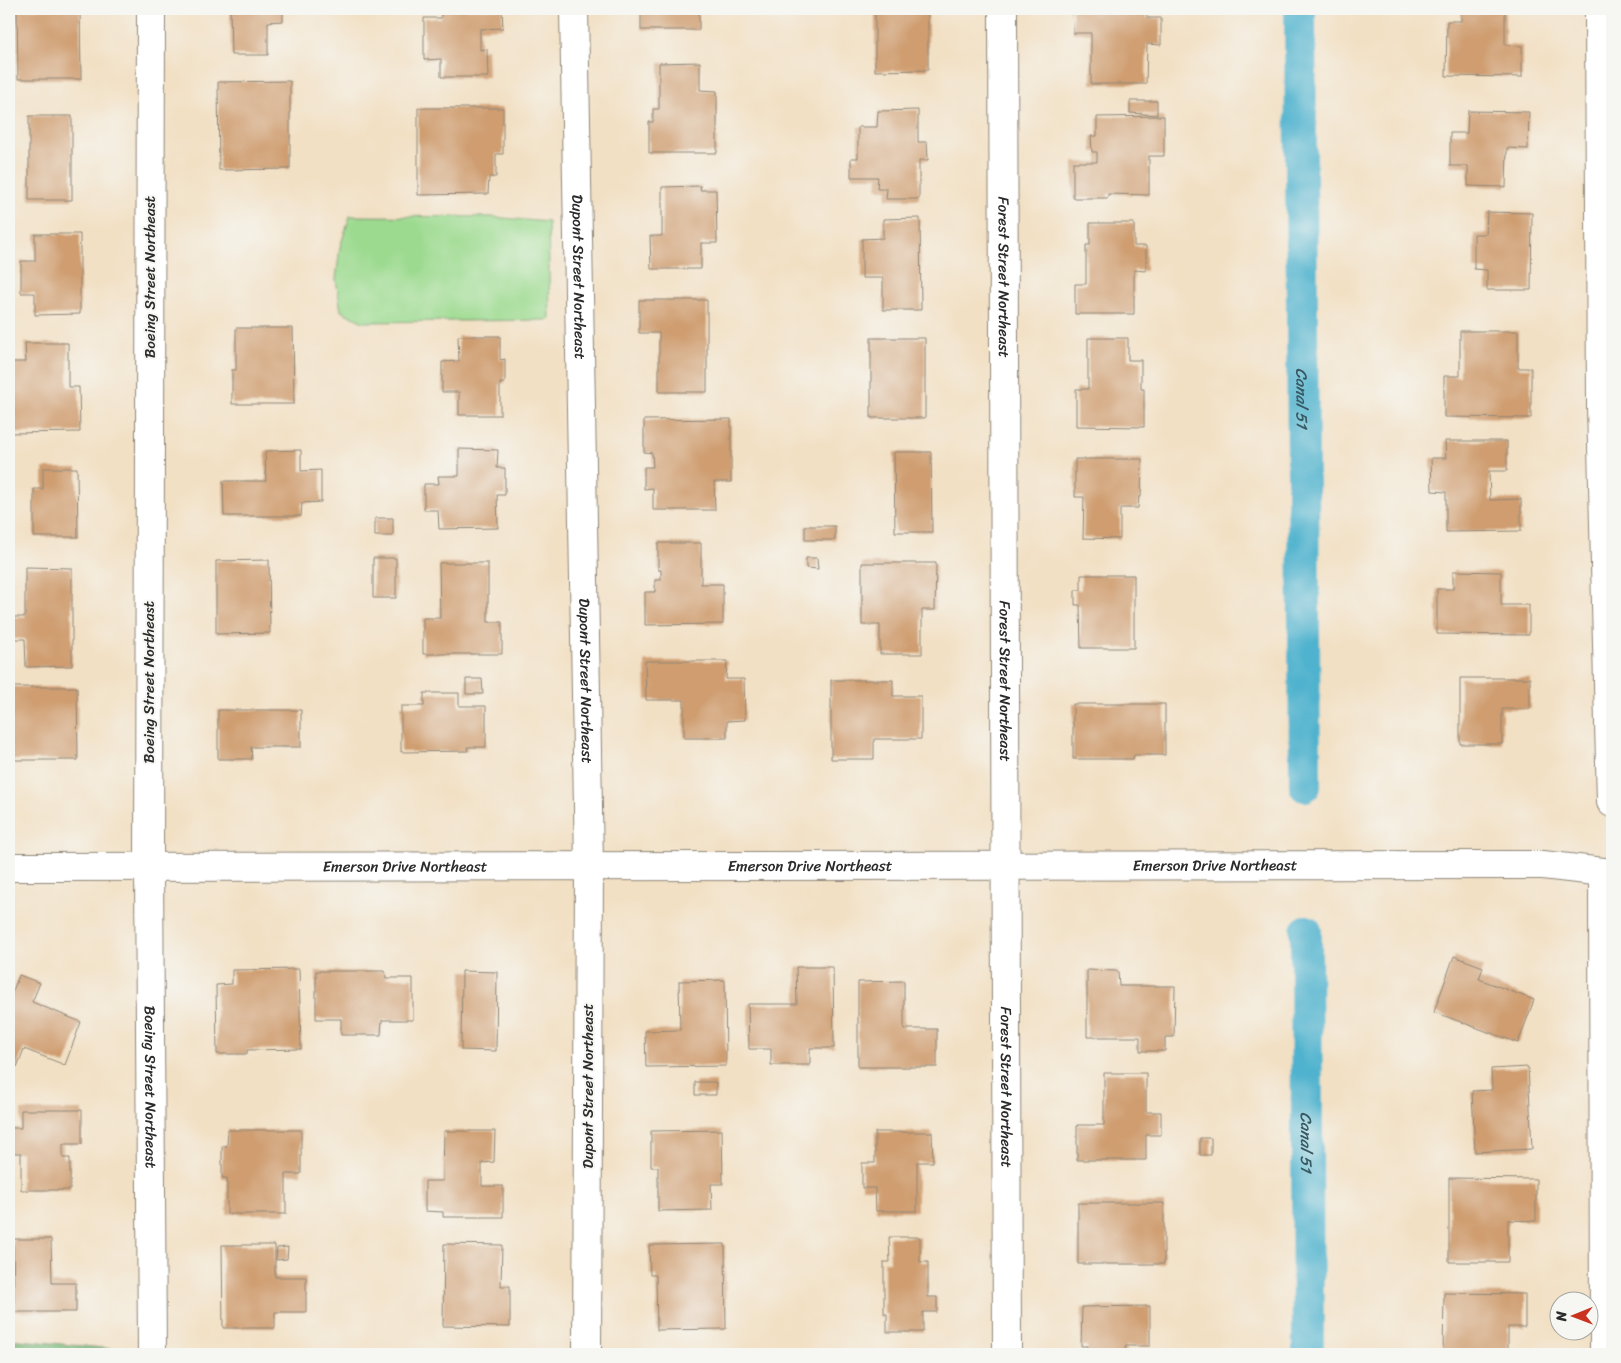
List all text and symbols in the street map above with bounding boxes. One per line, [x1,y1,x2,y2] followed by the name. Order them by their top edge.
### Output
[564,194,593,360] street label: Dupont Street Northeast
[137,195,163,358] street label: Boeing Street Northeast
[991,196,1017,358] street label: Forest Street Northeast
[1288,368,1317,430] water label: Canal 51
[571,598,600,764] street label: Dupont Street Northeast
[136,600,162,763] street label: Boeing Street Northeast
[992,600,1018,762] street label: Forest Street Northeast
[1133,852,1298,879] street label: Emerson Drive Northeast
[323,853,488,880] street label: Emerson Drive Northeast
[728,853,893,879] street label: Emerson Drive Northeast
[575,1003,601,1169] street label: Dupont Street Northeast
[137,1006,164,1169] street label: Boeing Street Northeast
[993,1006,1019,1168] street label: Forest Street Northeast
[1292,1112,1322,1174] water label: Canal 51
[1548,1290,1598,1340] north arrow
[1549,1311,1574,1322] text: N

